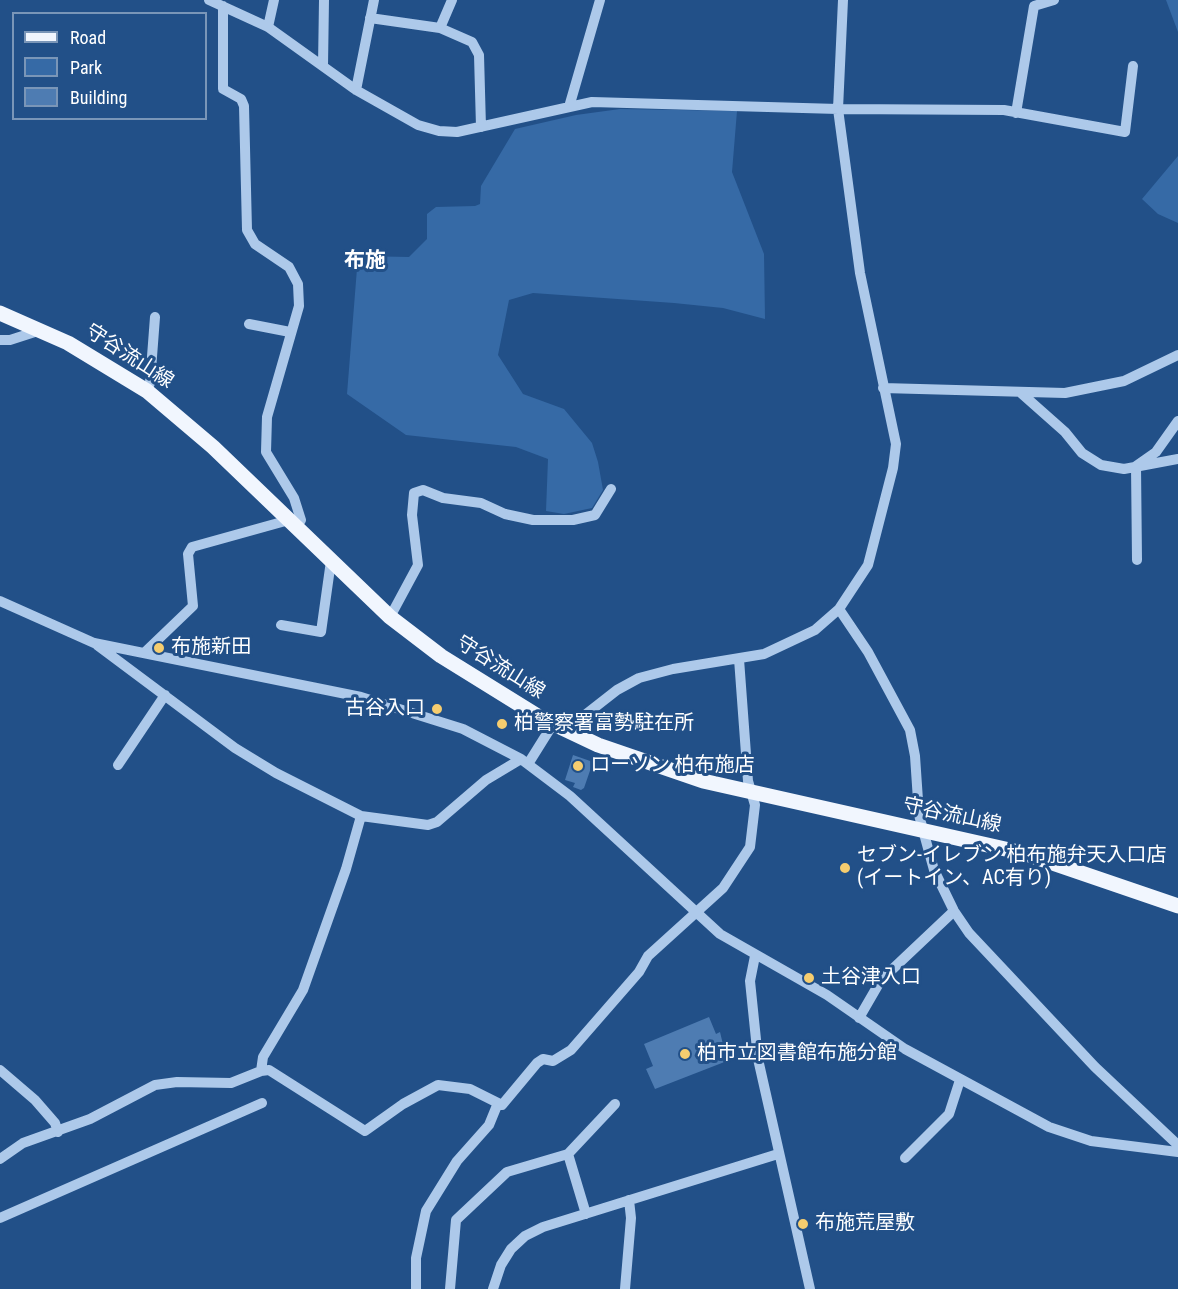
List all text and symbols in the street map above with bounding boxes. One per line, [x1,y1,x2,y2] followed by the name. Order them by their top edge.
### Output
[12,12,207,120] legend
[70,27,106,48] text: Road
[70,57,102,78] text: Park
[70,87,127,108] text: Building
[344,249,386,275] district label: 布施
[81,320,177,394] street label: 守谷流山線
[451,631,549,705] street label: 守谷流山線
[171,636,251,660] place label: 布施新田
[152,641,166,655] marker: 布施新田
[345,697,425,721] place label: 古谷入口
[430,702,444,716] marker: 古谷入口
[514,712,694,736] place label: 柏警察署富勢駐在所
[495,717,509,731] marker: 柏警察署富勢駐在所
[590,754,755,778] place label: ローソン 柏布施店
[571,759,585,773] marker: ローソン 柏布施店
[901,794,1003,838] street label: 守谷流山線
[857,844,1167,891] place label: セブン-イレブン 柏布施弁天入口店 (イートイン、AC有り)
[838,861,852,875] marker: セブン-イレブン 柏布施弁天入口店 (イートイン、AC有り)
[821,966,921,990] place label: 土谷津入口
[802,971,816,985] marker: 土谷津入口
[697,1042,897,1066] place label: 柏市立図書館布施分館
[678,1047,692,1061] marker: 柏市立図書館布施分館
[815,1212,915,1236] place label: 布施荒屋敷
[796,1217,810,1231] marker: 布施荒屋敷

